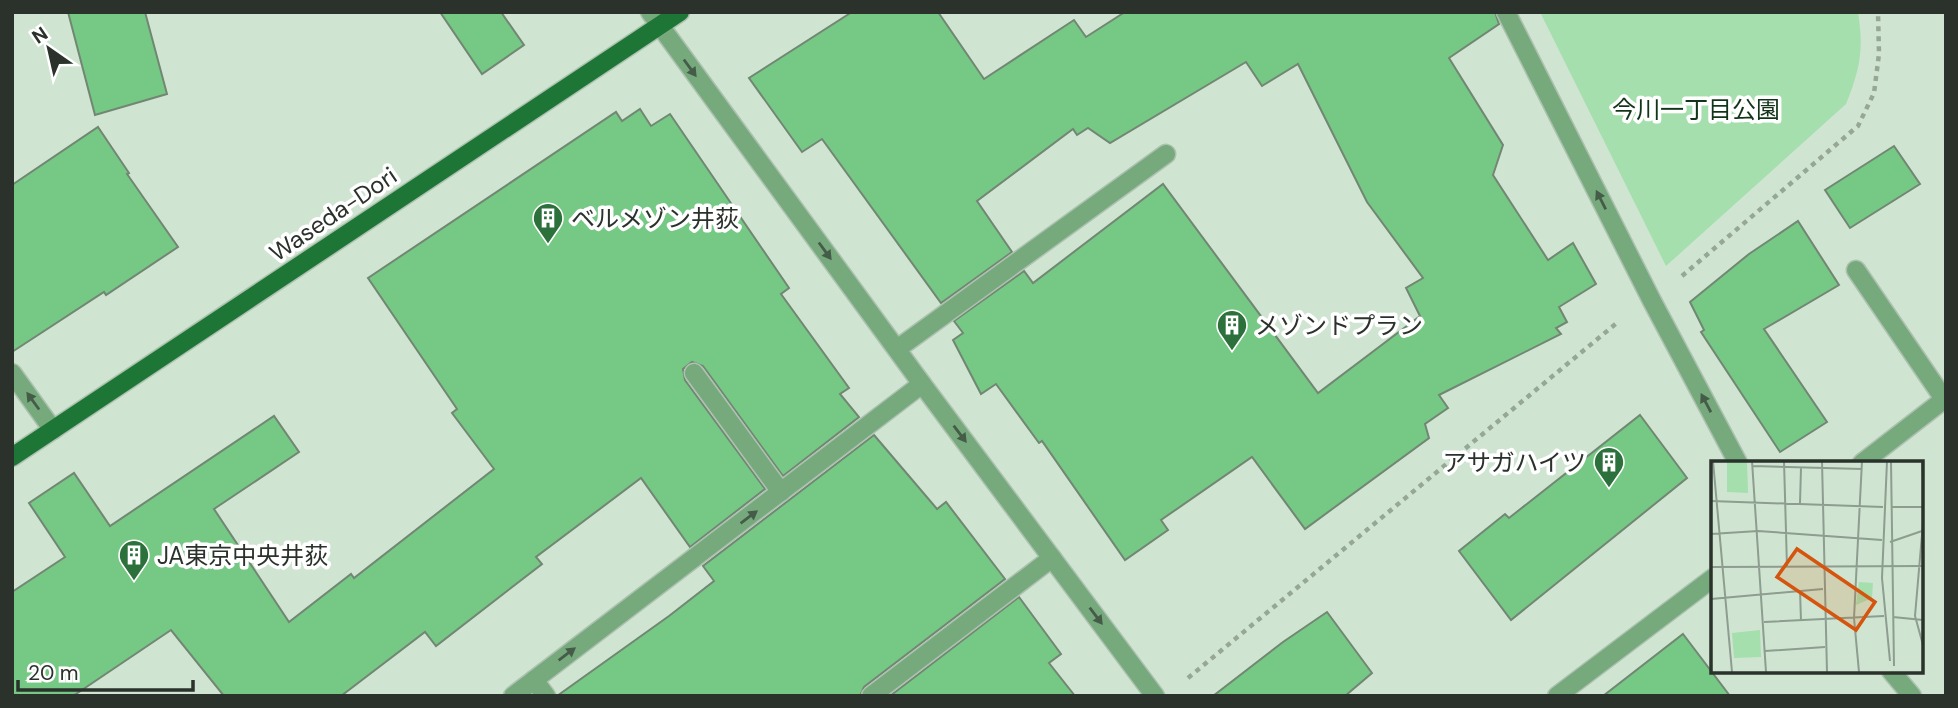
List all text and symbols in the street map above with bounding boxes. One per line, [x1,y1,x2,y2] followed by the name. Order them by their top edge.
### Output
[14,14,84,84] north arrow
[27,21,53,50] text: N
[682,58,697,76] one-way arrow
[1612,94,1780,125] park label: 今川一丁目公園
[263,160,403,268] street label: Waseda-Dori
[1596,190,1608,210] one-way arrow
[531,201,565,245] building icon: ベルメゾン井荻
[571,203,739,234] place label: ベルメゾン井荻
[817,242,831,260] one-way arrow
[1215,308,1249,352] building icon: メゾンドプラン
[1255,310,1423,341] place label: メゾンドプラン
[26,392,40,410] one-way arrow
[1700,392,1712,412] one-way arrow
[952,425,966,443] one-way arrow
[1592,445,1626,489] building icon: アサガハイツ
[1442,447,1586,478] place label: アサガハイツ
[1711,461,1923,673] inset map
[739,509,757,524] one-way arrow
[117,538,151,582] building icon: JA東京中央井荻
[157,540,328,571] place label: JA東京中央井荻
[1088,607,1102,625] one-way arrow
[558,647,576,662] one-way arrow
[18,648,192,692] scale bar
[28,659,79,687] text: 20 m

